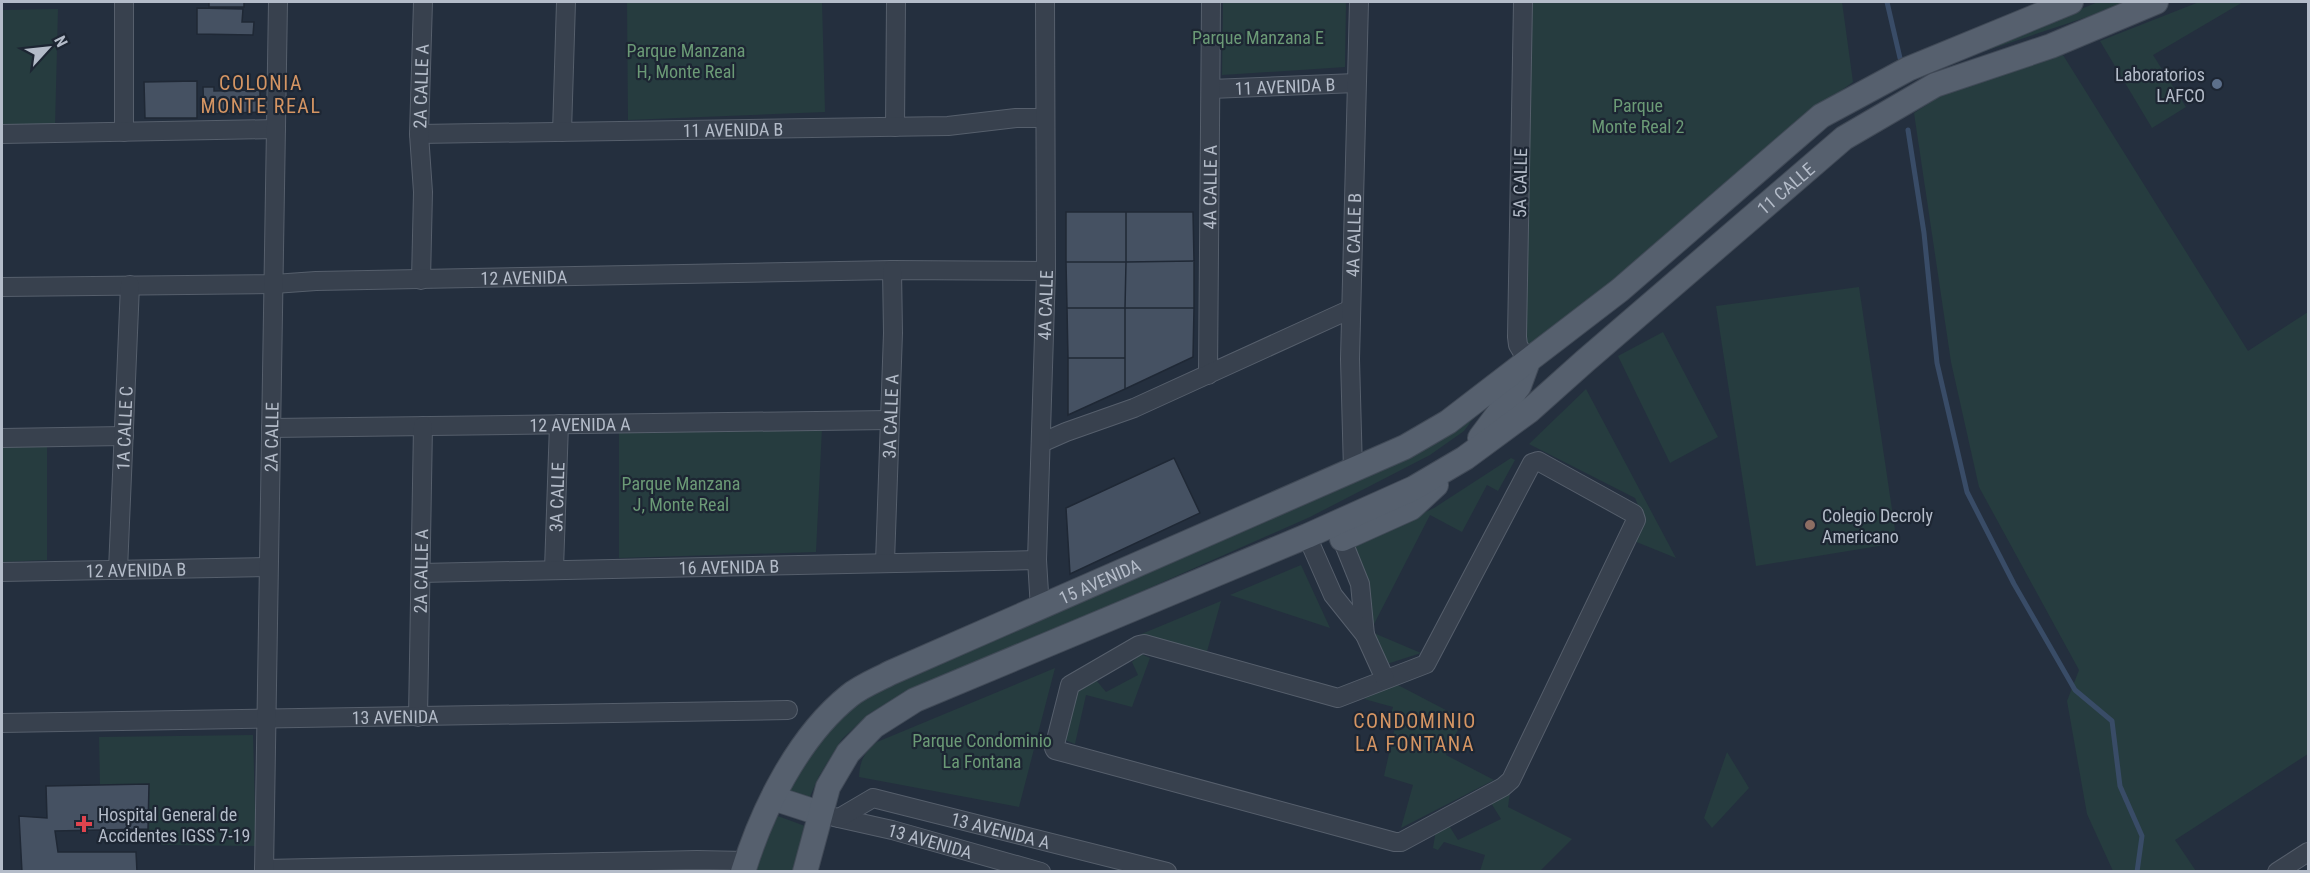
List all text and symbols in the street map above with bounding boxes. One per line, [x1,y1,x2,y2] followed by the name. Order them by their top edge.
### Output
[18,18,78,78] north arrow
[1192,27,1324,48] park label: Parque Manzana E
[50,33,72,50] text: N
[627,40,745,82] park label: Parque Manzana H, Monte Real
[409,43,432,129] street label: 2A CALLE A
[2115,64,2205,106] place label: Laboratorios LAFCO
[201,71,321,118] district label: COLONIA MONTE REAL
[1234,73,1336,99] street label: 11 AVENIDA B
[2210,77,2224,91] marker: Laboratorios LAFCO
[1591,95,1685,137] park label: Parque Monte Real 2
[682,118,783,141] street label: 11 AVENIDA B
[1199,144,1220,229] street label: 4A CALLE A
[1509,148,1531,218] street label: 5A CALLE
[1753,158,1818,219] street label: 11 CALLE
[1342,193,1365,277] street label: 4A CALLE B
[480,266,568,288] street label: 12 AVENIDA
[1033,270,1057,341] street label: 4A CALLE
[878,373,902,459] street label: 3A CALLE A
[112,385,136,471] street label: 1A CALLE C
[260,402,282,472] street label: 2A CALLE
[529,413,631,435] street label: 12 AVENIDA A
[545,462,568,532] street label: 3A CALLE
[622,473,740,515] park label: Parque Manzana J, Monte Real
[1822,505,1933,547] place label: Colegio Decroly Americano
[1803,518,1817,532] marker: Colegio Decroly Americano
[409,528,432,614] street label: 2A CALLE A
[1055,554,1144,608] street label: 15 AVENIDA
[678,555,779,578] street label: 16 AVENIDA B
[85,558,187,581] street label: 12 AVENIDA B
[351,705,439,728] street label: 13 AVENIDA
[1353,709,1477,756] district label: CONDOMINIO LA FONTANA
[912,730,1052,772] park label: Parque Condominio La Fontana
[98,804,250,846] place label: Hospital General de Accidentes IGSS 7-19
[949,808,1053,853] street label: 13 AVENIDA A
[75,815,93,833] marker: Hospital General de Accidentes IGSS 7-19
[885,819,975,863] street label: 13 AVENIDA

